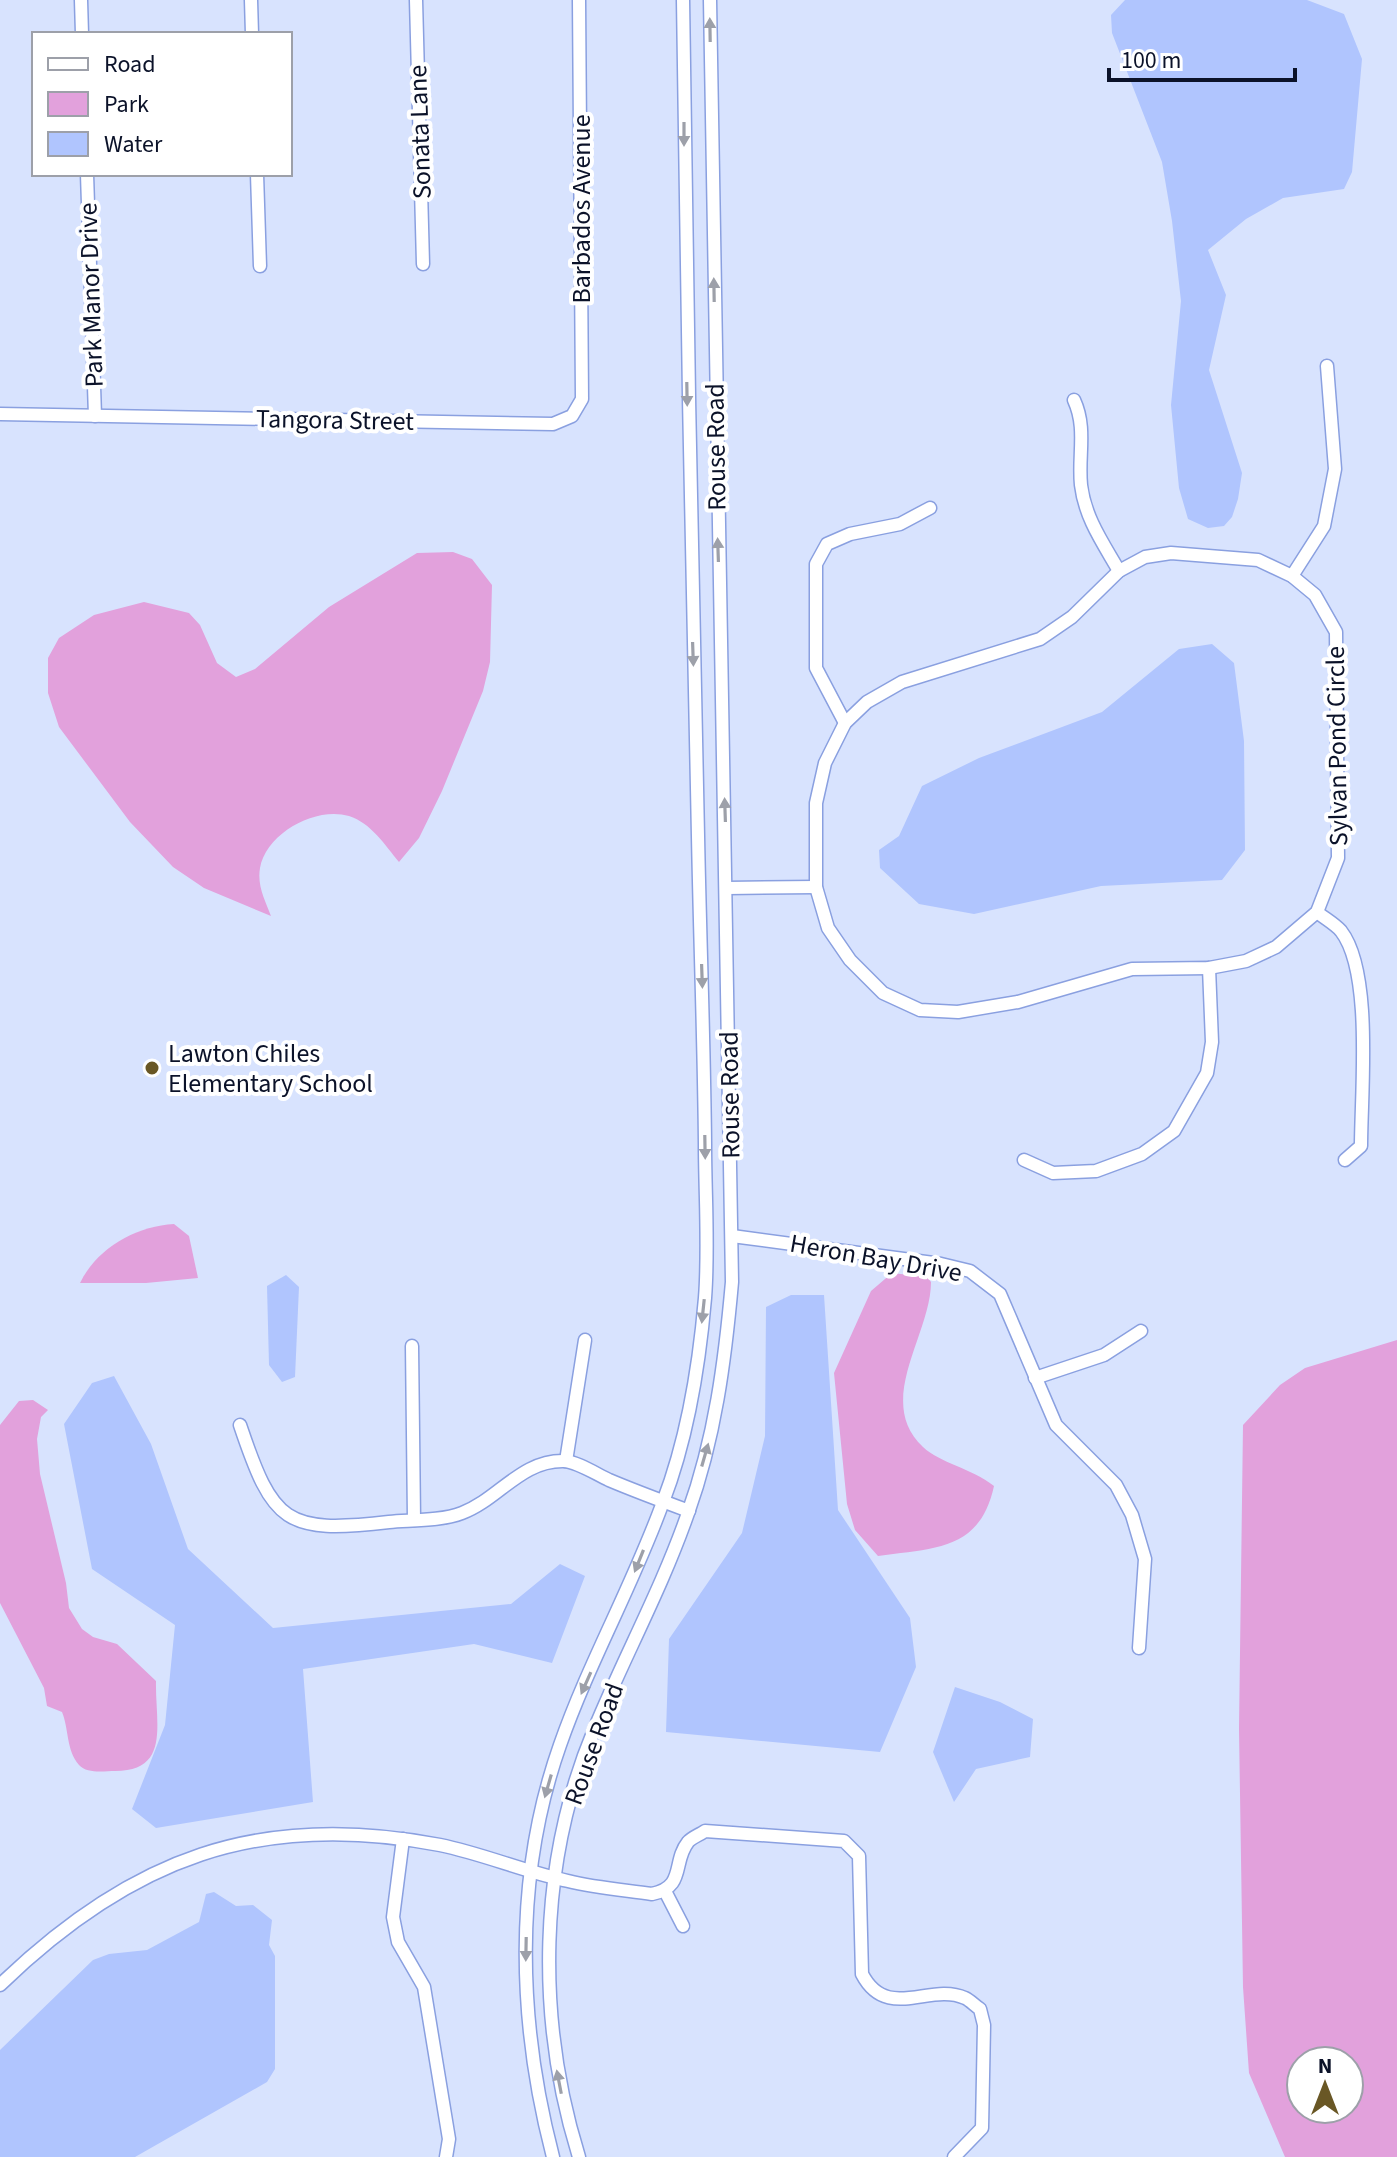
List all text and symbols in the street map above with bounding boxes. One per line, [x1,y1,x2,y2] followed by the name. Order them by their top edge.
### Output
[704,17,717,42] one-way arrow
[32,32,292,176] legend
[1109,32,1295,82] scale bar
[1121,43,1181,78] text: 100 m
[104,47,156,82] text: Road
[399,64,441,200] street label: Sonata Lane
[104,87,149,122] text: Park
[563,114,600,304] street label: Barbados Avenue
[678,122,690,147] one-way arrow
[104,127,163,162] text: Water
[69,202,113,388] street label: Park Manor Drive
[707,277,720,302] one-way arrow
[680,382,693,407] one-way arrow
[696,383,736,511] street label: Rouse Road
[256,400,415,440] street label: Tangora Street
[712,537,725,562] one-way arrow
[686,642,699,667] one-way arrow
[1317,646,1357,846] street label: Sylvan Pond Circle
[719,797,731,822] one-way arrow
[696,964,709,989] one-way arrow
[710,1031,750,1159] street label: Rouse Road
[168,1035,373,1102] place label: Lawton Chiles Elementary School
[143,1059,161,1077] marker: Lawton Chiles Elementary School
[699,1135,711,1160] one-way arrow
[787,1225,965,1291] street label: Heron Bay Drive
[697,1298,710,1323] one-way arrow
[699,1442,712,1466] one-way arrow
[633,1549,646,1573] one-way arrow
[579,1672,592,1695] one-way arrow
[555,1678,633,1810] street label: Rouse Road
[541,1774,553,1799] one-way arrow
[520,1937,532,1962] one-way arrow
[1285,2045,1365,2125] north arrow
[1318,2050,1332,2082] text: N
[553,2069,565,2094] one-way arrow

